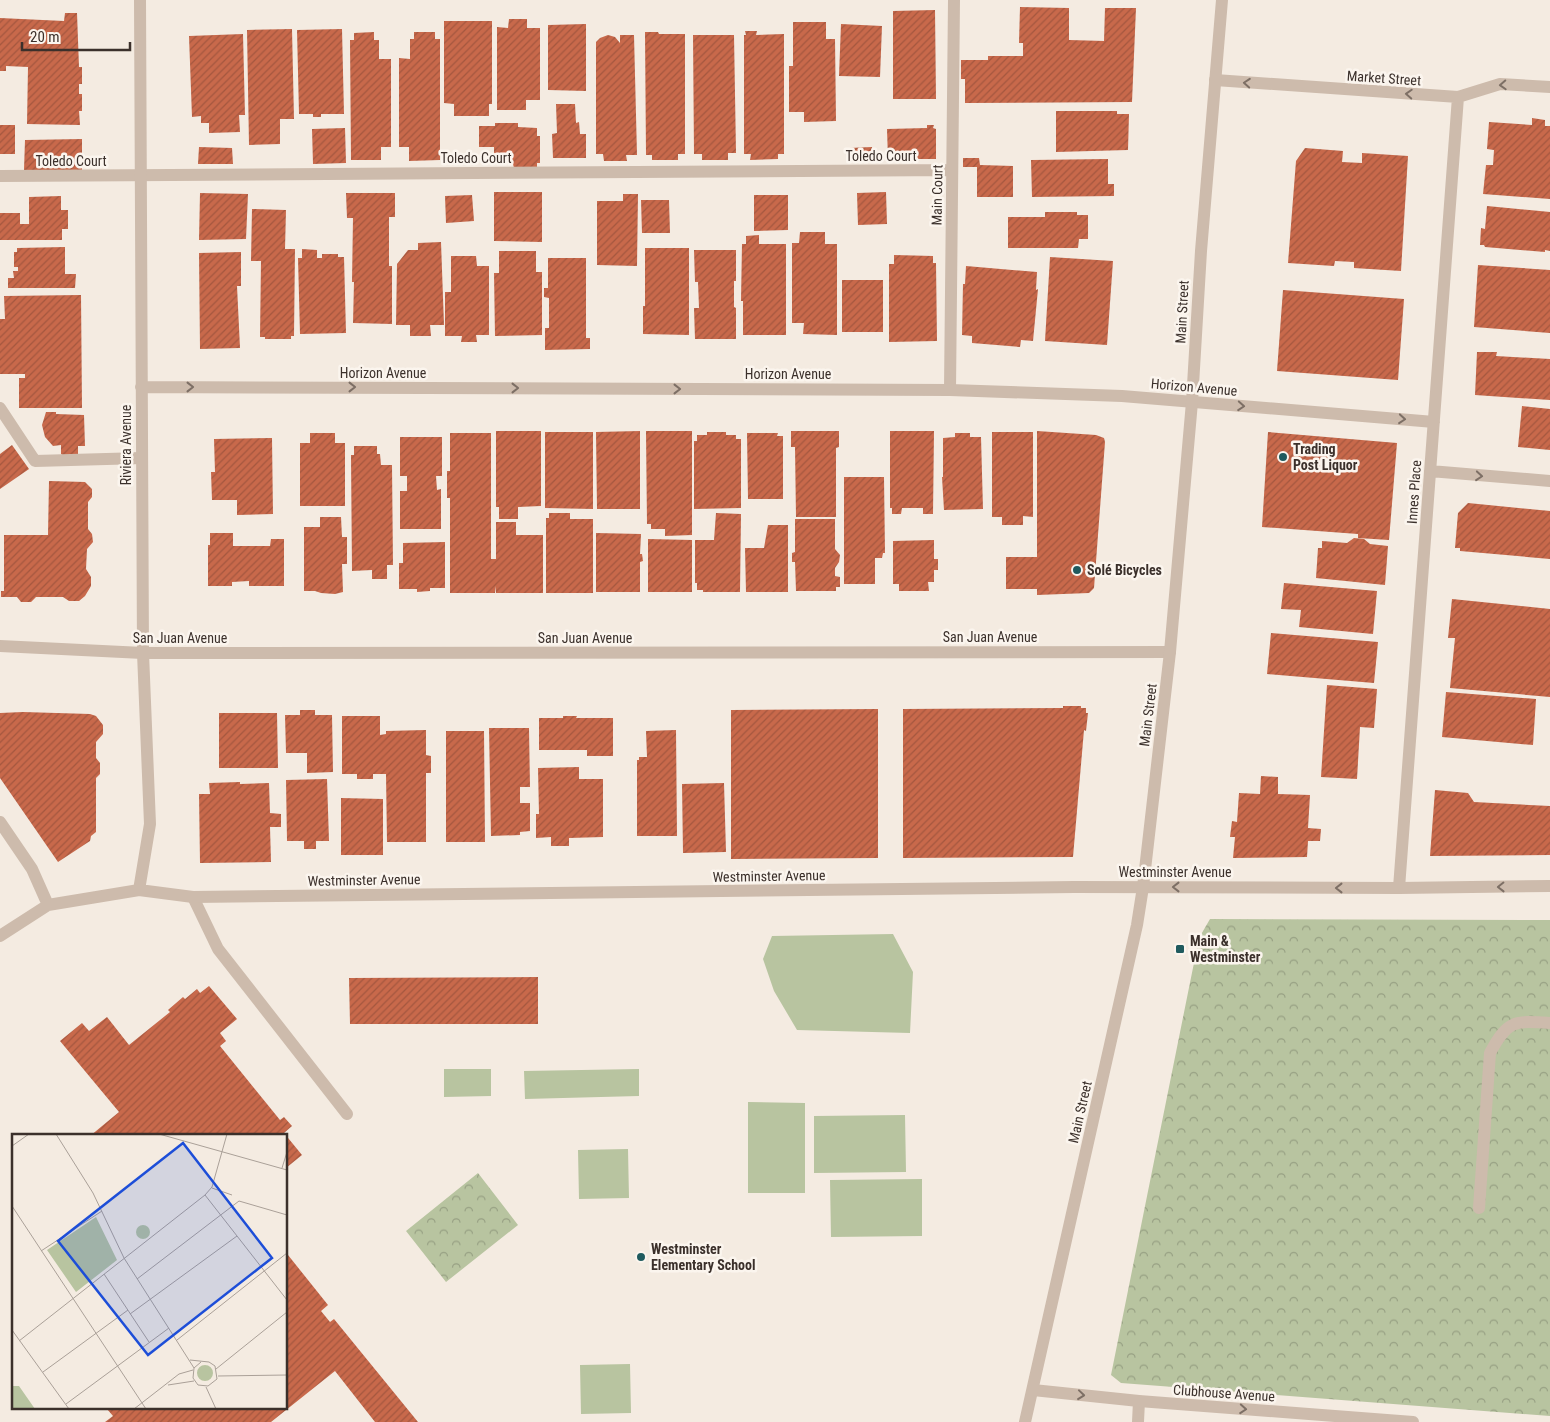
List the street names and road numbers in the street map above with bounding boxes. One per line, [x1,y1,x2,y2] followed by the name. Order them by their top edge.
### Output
[1346,67,1422,89] street label: Market Street
[845,148,917,164] street label: Toledo Court
[440,150,512,166] street label: Toledo Court
[35,153,107,169] street label: Toledo Court
[928,164,946,226] street label: Main Court
[1172,280,1192,344] street label: Main Street
[340,365,427,381] street label: Horizon Avenue
[745,366,832,382] street label: Horizon Avenue
[1150,375,1238,399] street label: Horizon Avenue
[118,404,134,485] street label: Riviera Avenue
[1404,459,1424,524] street label: Innes Place
[943,629,1038,645] street label: San Juan Avenue
[133,630,228,646] street label: San Juan Avenue
[538,630,633,646] street label: San Juan Avenue
[1136,683,1160,747] street label: Main Street
[1119,864,1232,880] street label: Westminster Avenue
[712,867,826,885] street label: Westminster Avenue
[307,871,421,889] street label: Westminster Avenue
[1065,1079,1095,1145] street label: Main Street
[1173,1381,1276,1405] street label: Clubhouse Avenue

